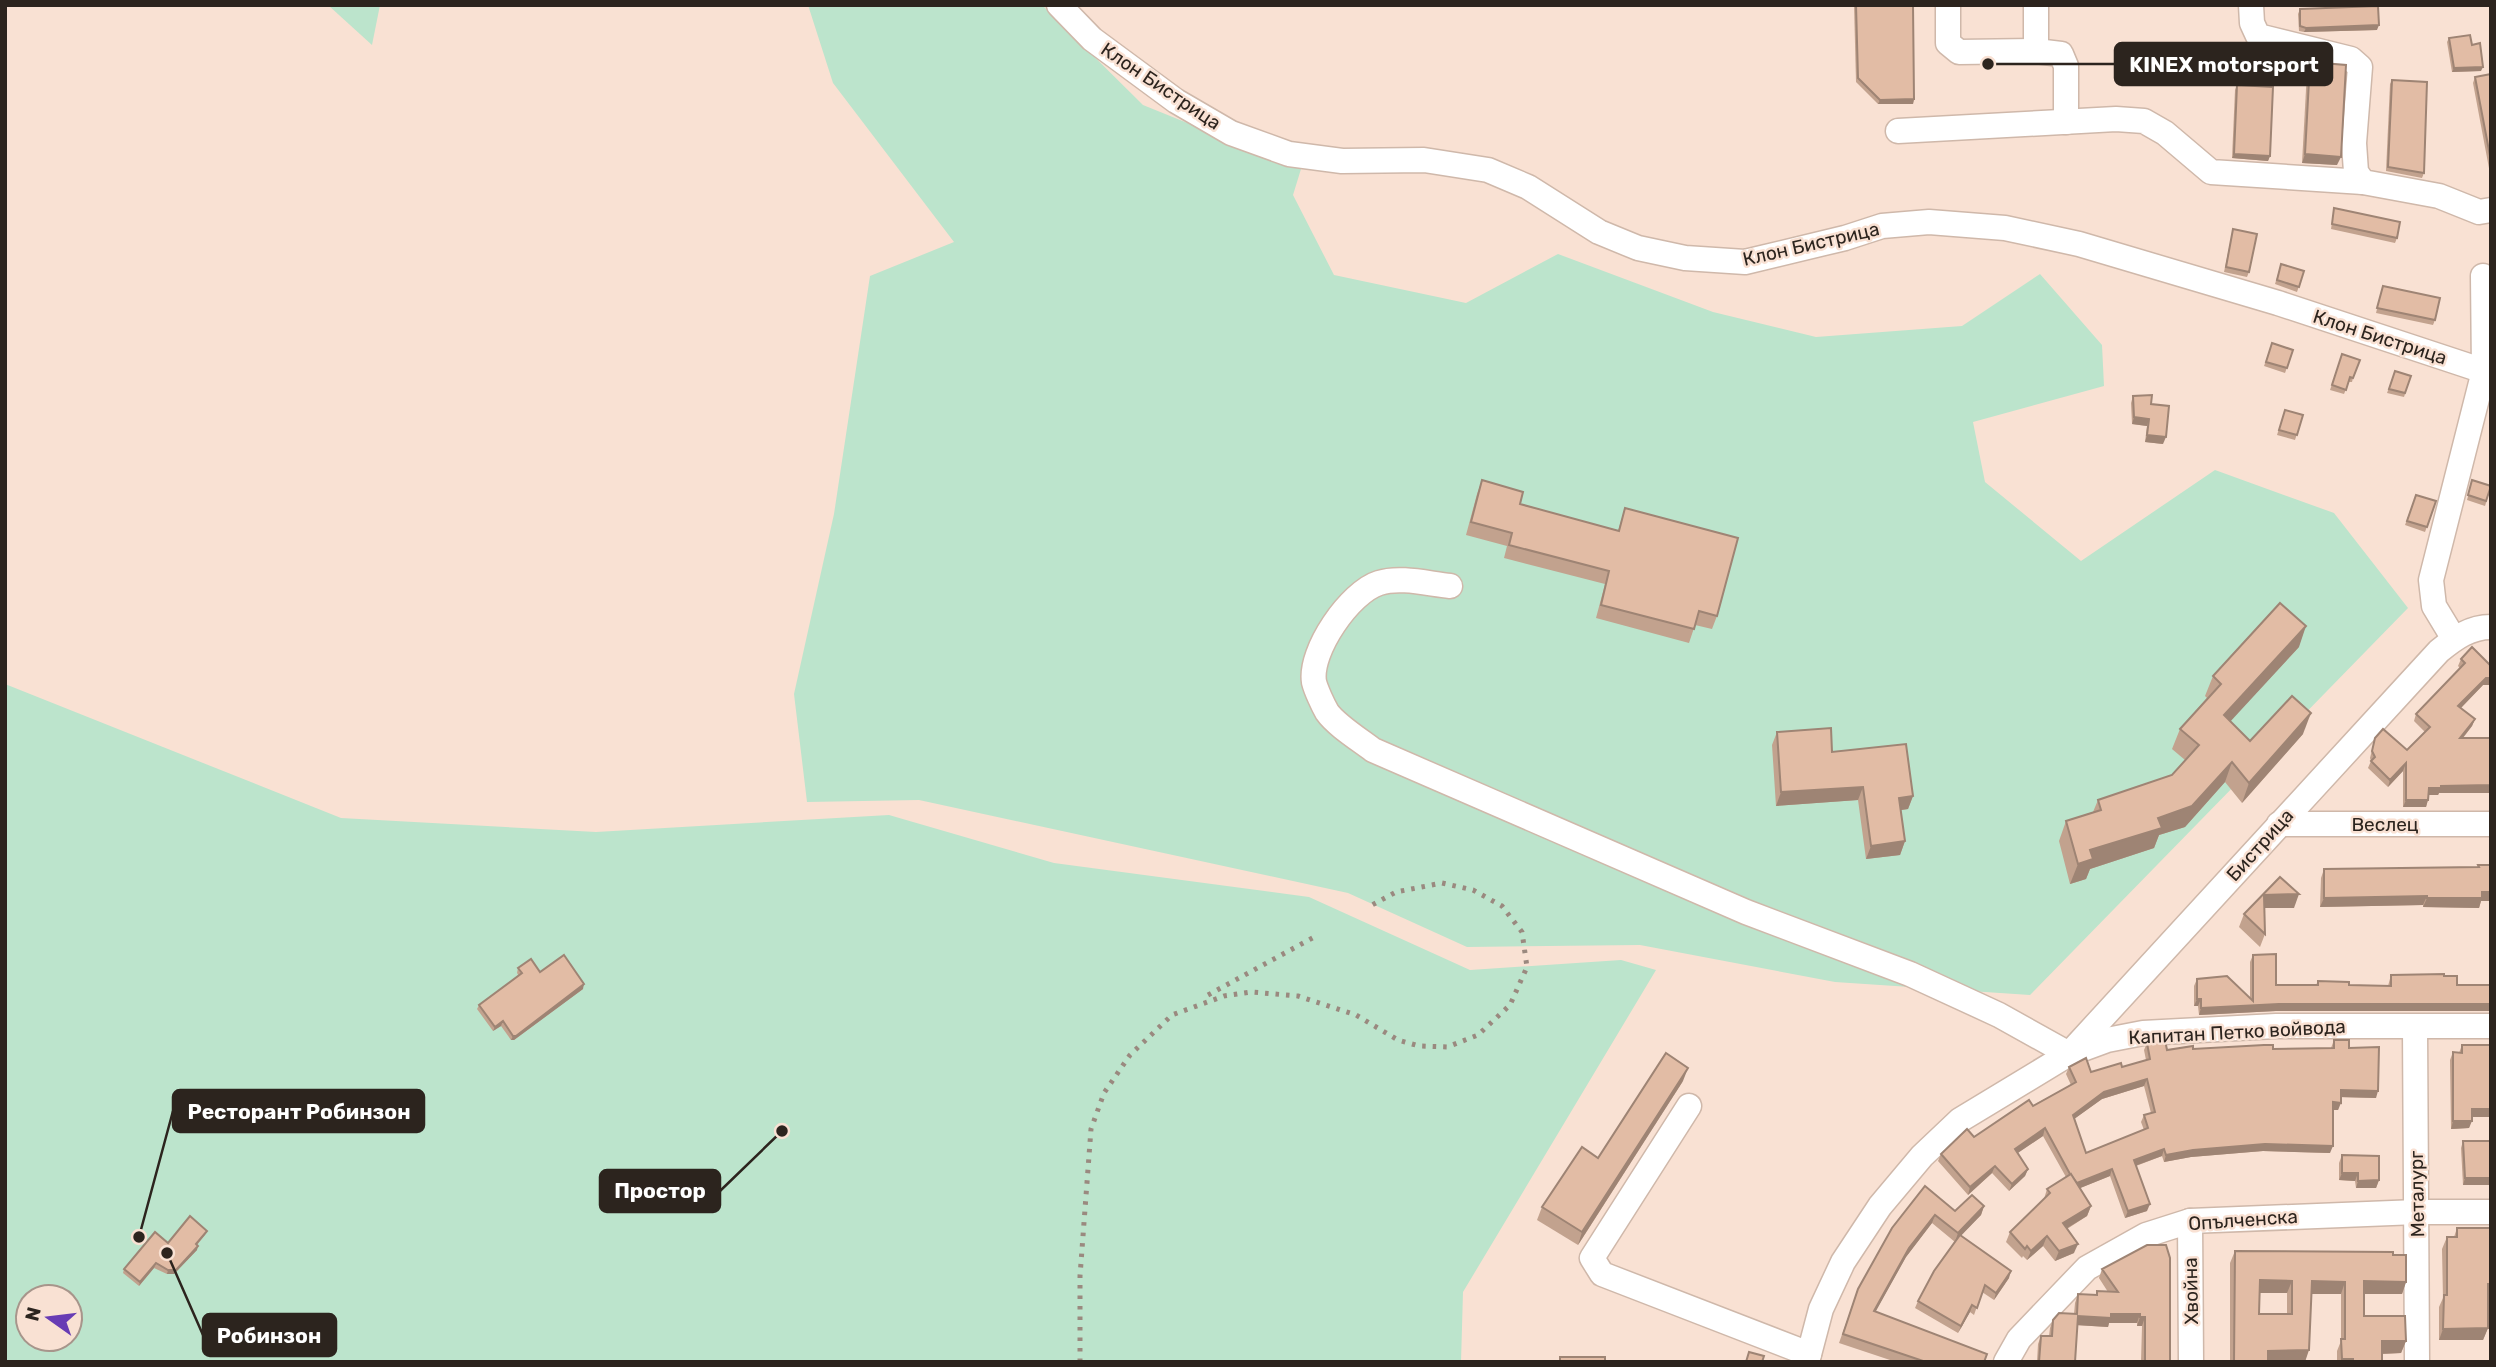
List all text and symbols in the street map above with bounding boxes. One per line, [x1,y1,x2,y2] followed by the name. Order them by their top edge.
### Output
[1097,37,1225,135] street label: Клон Бистрица
[2115,43,2332,85] callout: KINEX motorsport
[2129,52,2319,77] text: KINEX motorsport
[1741,217,1881,271] street label: Клон Бистрица
[2310,305,2450,369] street label: Клон Бистрица
[2222,804,2298,886] street label: Бистрица
[2351,813,2419,836] street label: Веслец
[2128,1015,2346,1049] street label: Капитан Петко войвода
[173,1090,424,1132] callout: Ресторант Робинзон
[187,1099,411,1124] text: Ресторант Робинзон
[2405,1150,2429,1238] street label: Металург
[600,1170,720,1212] callout: Простор
[614,1178,706,1203] text: Простор
[2187,1205,2299,1235] street label: Опълченска
[2179,1257,2203,1325] street label: Хвойна
[14,1283,84,1353] north arrow
[20,1305,46,1323] text: N
[203,1314,336,1356] callout: Робинзон
[217,1323,321,1348] text: Робинзон

